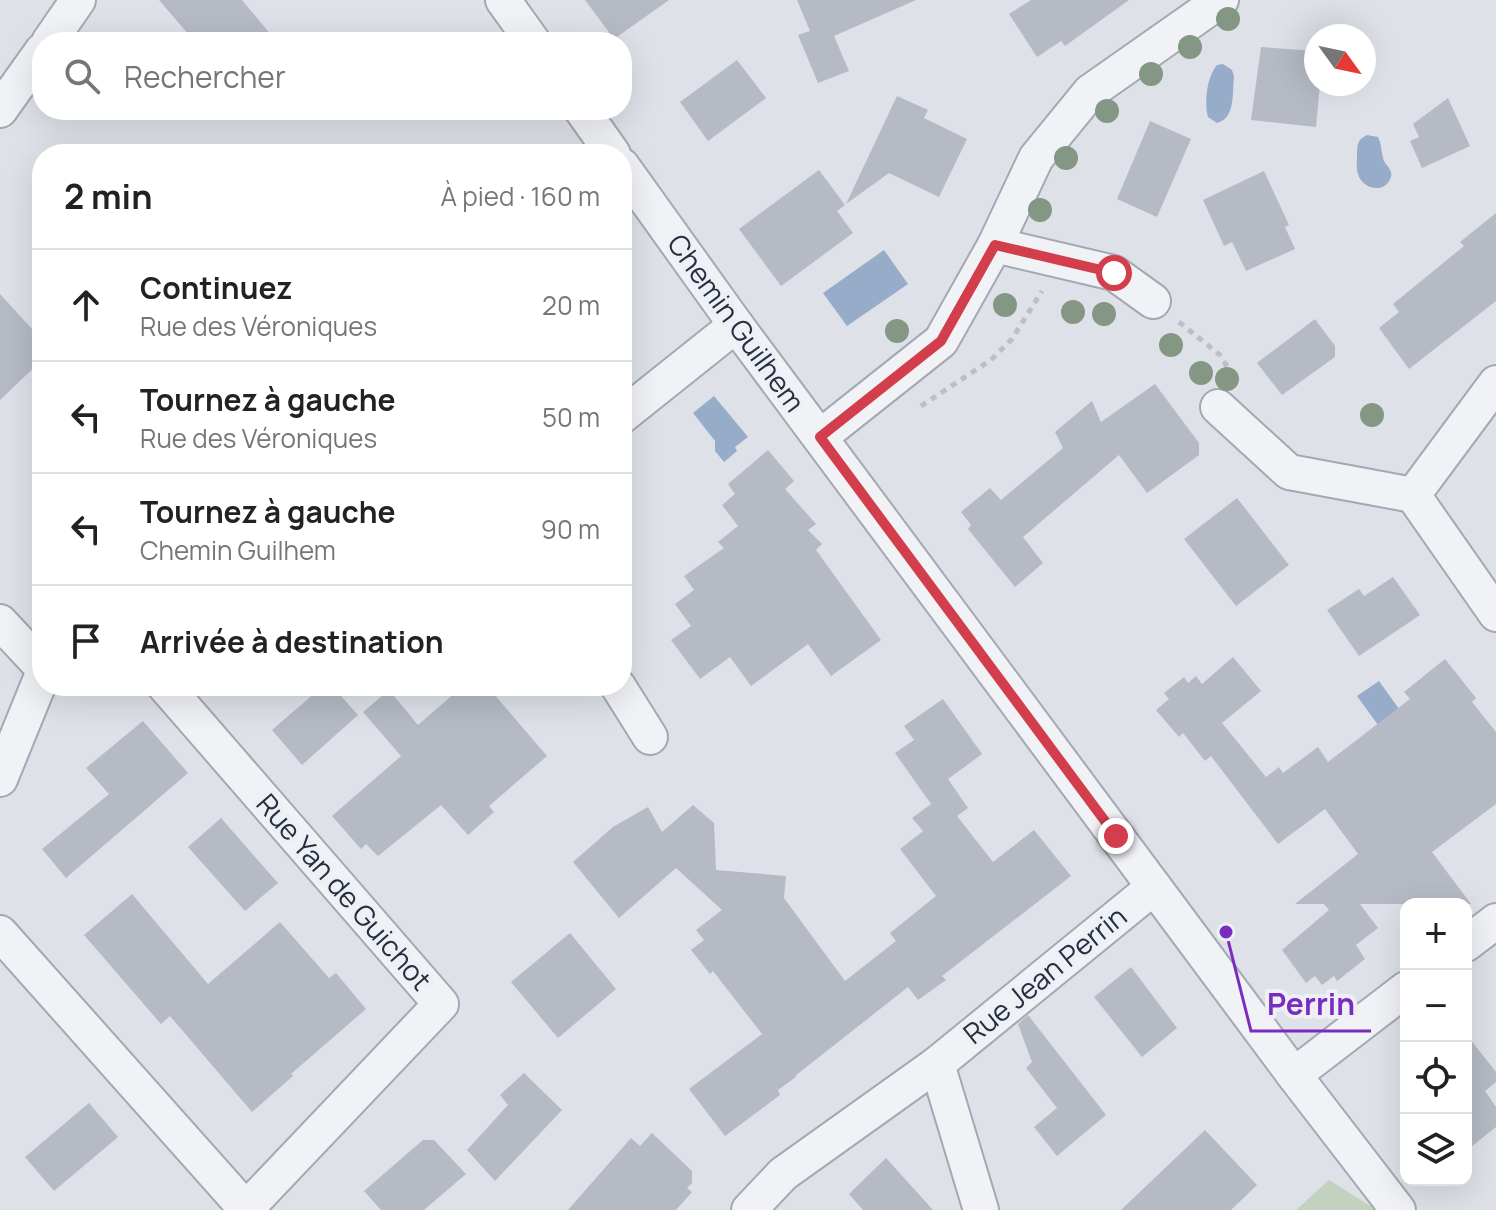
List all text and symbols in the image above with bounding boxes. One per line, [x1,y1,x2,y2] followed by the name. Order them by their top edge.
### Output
[1304,24,1376,96] north arrow
[32,32,632,120] search box
[60,54,104,98] icon: search
[124,56,286,97] text: Rechercher
[64,173,152,219] text: 2 min
[441,178,600,214] text: À pied · 160 m
[659,226,814,419] street label: Chemin Guilhem
[1096,255,1132,291] route start
[140,267,292,308] text: Continuez
[64,283,108,327] icon: ahead
[542,287,600,323] text: 20 m
[140,308,377,344] text: Rue des Véroniques
[140,379,396,420] text: Tournez à gauche
[64,395,108,439] icon: left
[542,399,600,435] text: 50 m
[140,420,377,456] text: Rue des Véroniques
[140,491,396,532] text: Tournez à gauche
[64,507,108,551] icon: left
[541,511,600,547] text: 90 m
[140,532,336,568] text: Chemin Guilhem
[64,619,108,663] icon: arrive
[140,621,443,662] text: Arrivée à destination
[249,785,441,998] street label: Rue Yan de Guichot
[1098,818,1134,854] route end
[955,897,1134,1052] street label: Rue Jean Perrin
[1400,898,1472,1186] map controls
[1400,898,1472,970] button: +
[1400,970,1472,1042] button: −
[1251,977,1371,1031] callout: Perrin
[1267,983,1355,1024] text: Perrin
[1400,1042,1472,1114] button: locate
[1400,1114,1472,1186] button: layers

